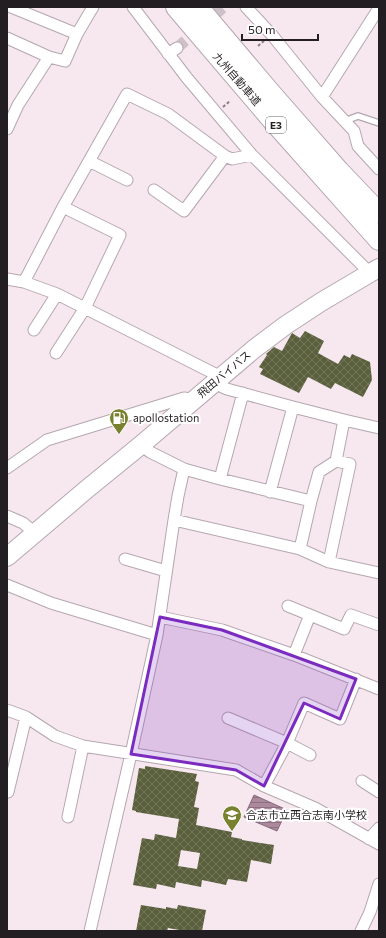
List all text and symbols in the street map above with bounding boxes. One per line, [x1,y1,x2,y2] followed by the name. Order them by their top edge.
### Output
[242,16,318,42] scale bar
[248,22,276,36] text: 50 m
[211,50,264,108] street label: 九州自動車道
[266,117,286,133] road number: E3
[194,347,253,400] street label: 飛田バイパス
[108,407,130,435] fuel station icon: apollostation
[133,411,199,424] place label: apollostation
[221,804,243,832] school or university icon: 合志市立西合志南小学校
[246,808,367,821] place label: 合志市立西合志南小学校

